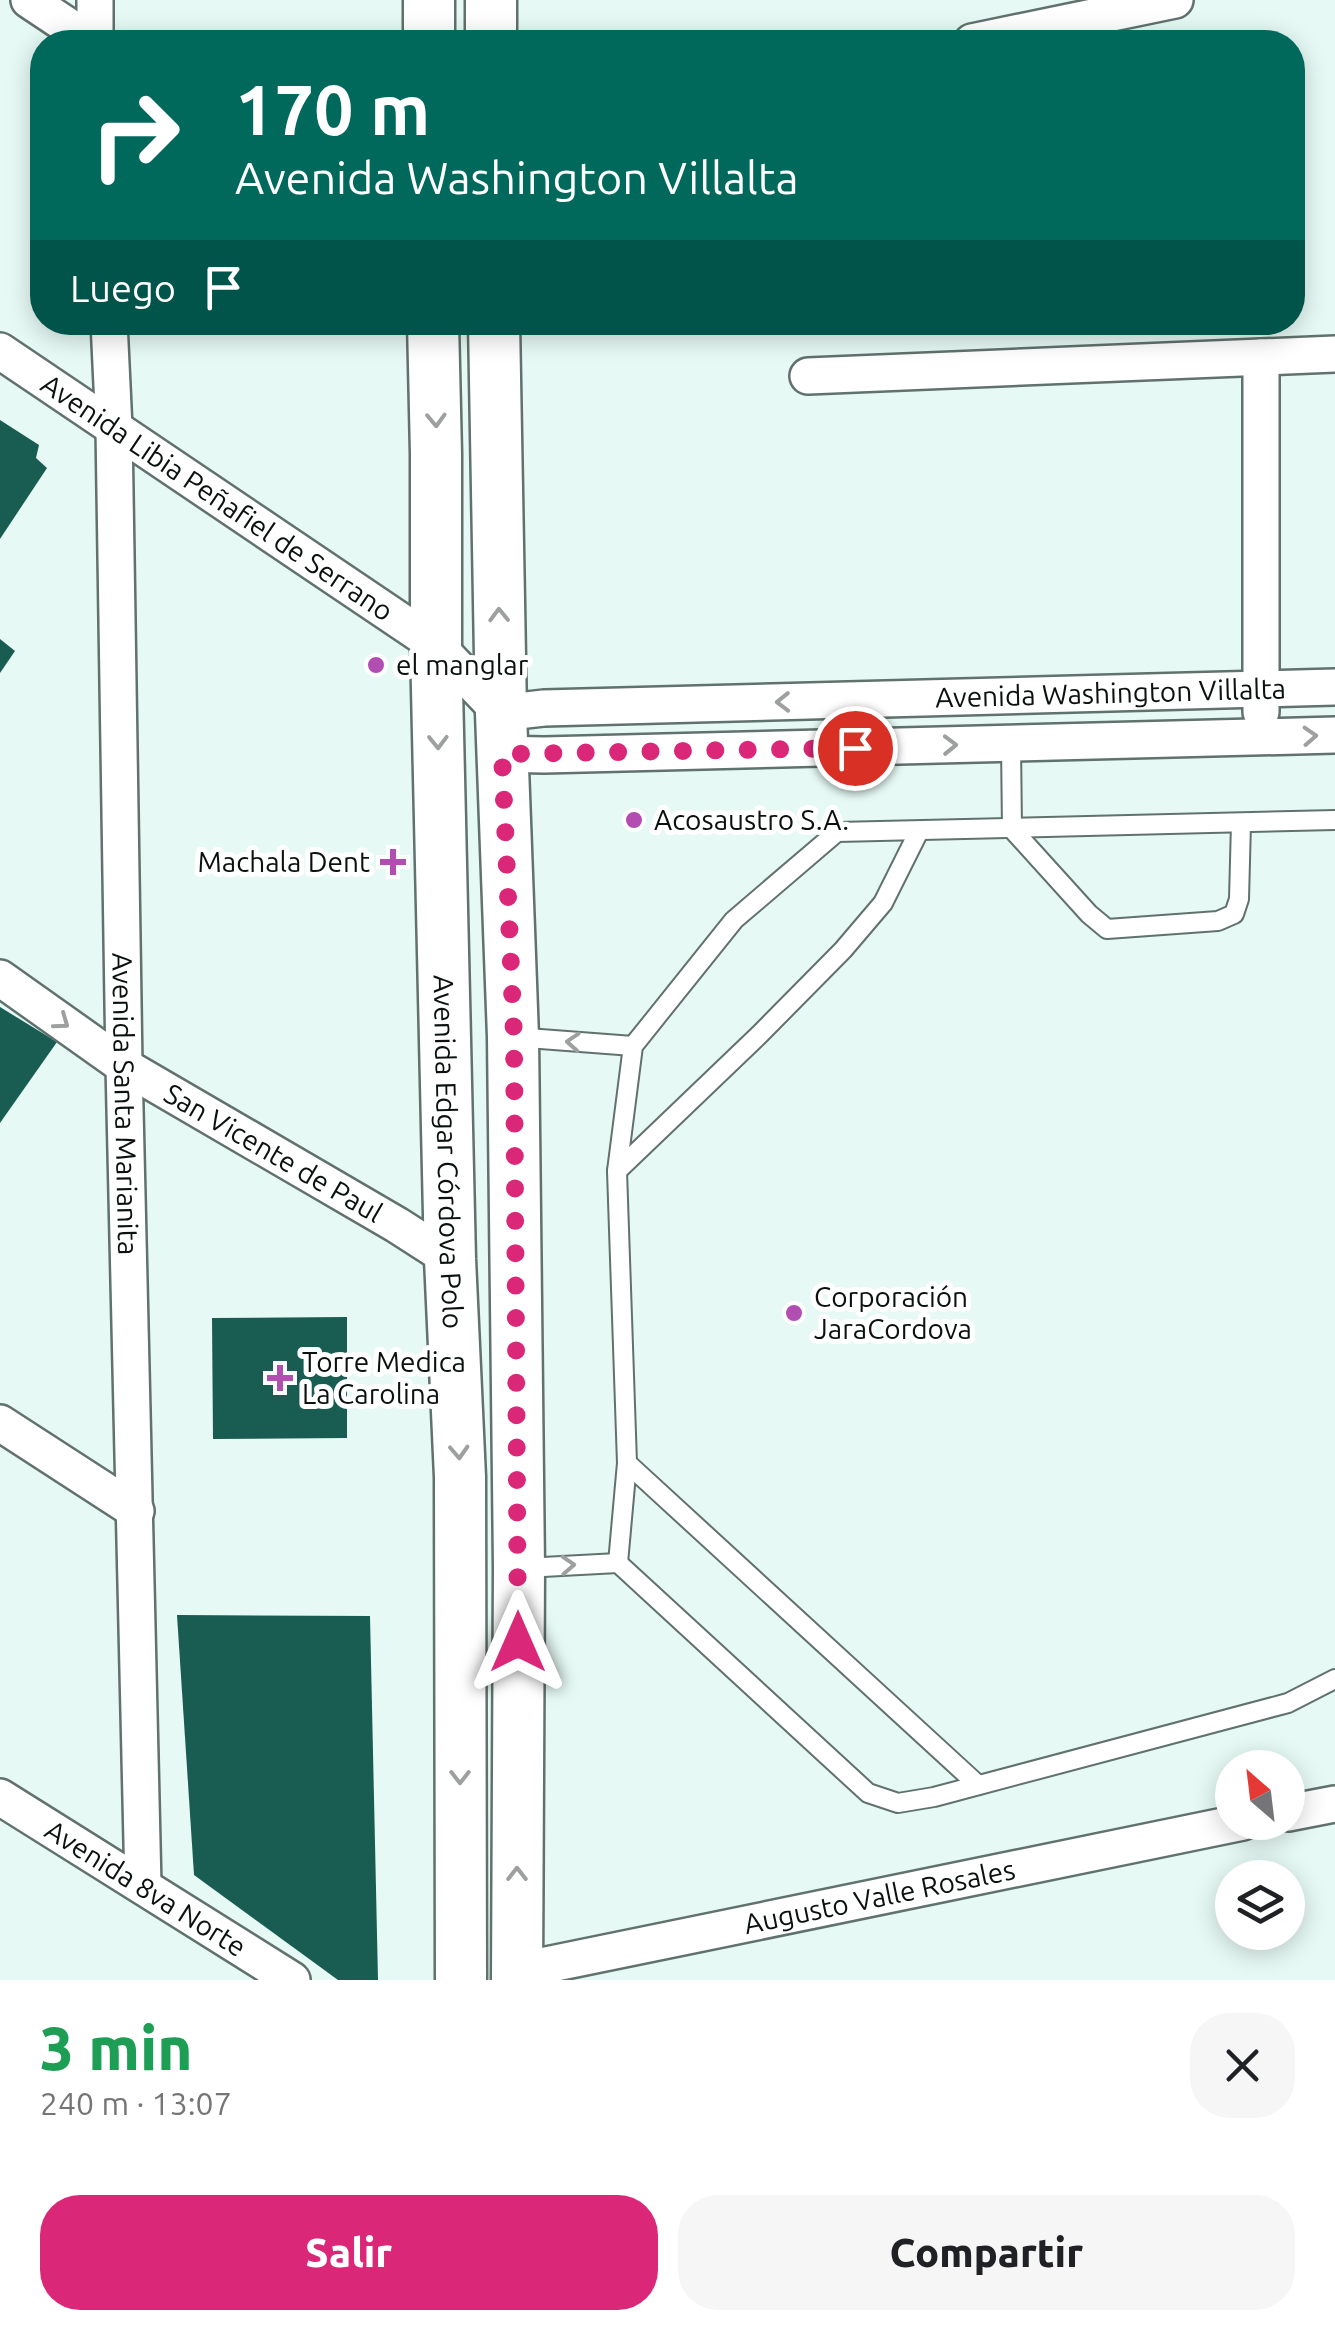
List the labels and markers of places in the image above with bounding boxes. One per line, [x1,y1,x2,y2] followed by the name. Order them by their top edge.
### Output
[396,649,529,680] place label: el manglar
[365,654,387,676] marker: el manglar
[813,706,898,791] pin
[654,804,849,835] place label: Acosaustro S.A.
[623,809,645,831] marker: Acosaustro S.A.
[197,846,370,877] place label: Machala Dent
[380,849,406,875] marker: Machala Dent
[814,1281,972,1344] place label: Corporación JaraCordova
[783,1302,805,1324] marker: Corporación JaraCordova
[302,1346,466,1409] place label: Torre Medica La Carolina
[267,1365,293,1391] marker: Torre Medica La Carolina

